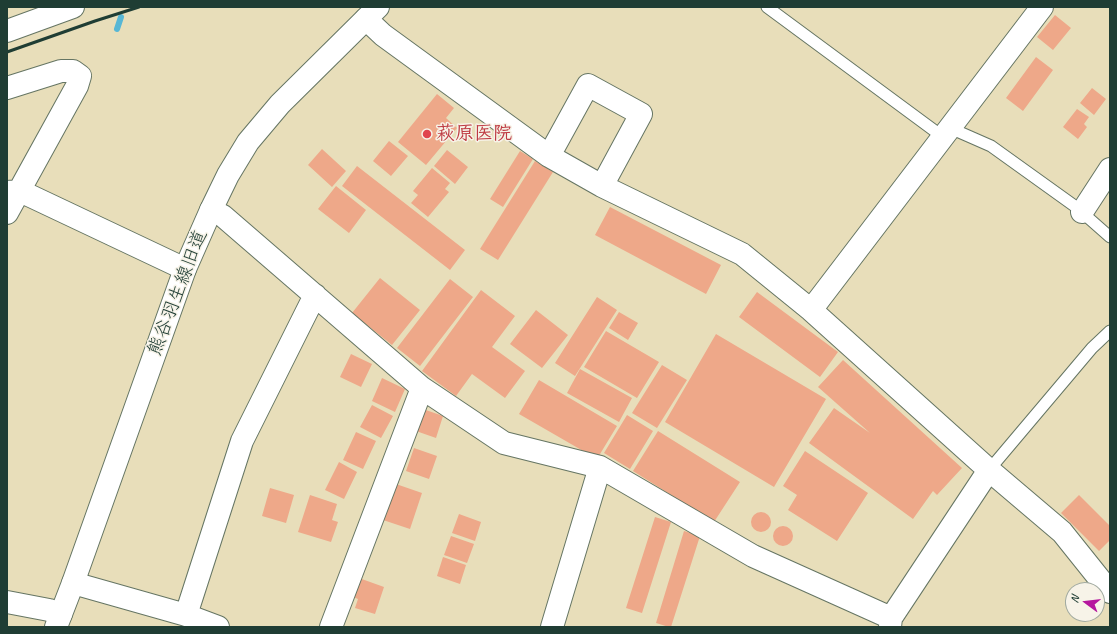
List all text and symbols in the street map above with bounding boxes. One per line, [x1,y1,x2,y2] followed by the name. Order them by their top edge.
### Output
[436,123,512,145] place label: 萩原医院
[421,128,433,140] marker: 萩原医院
[144,227,212,359] street label: 熊谷羽生線旧道
[1065,582,1105,622] north arrow
[1067,594,1082,604] text: N

